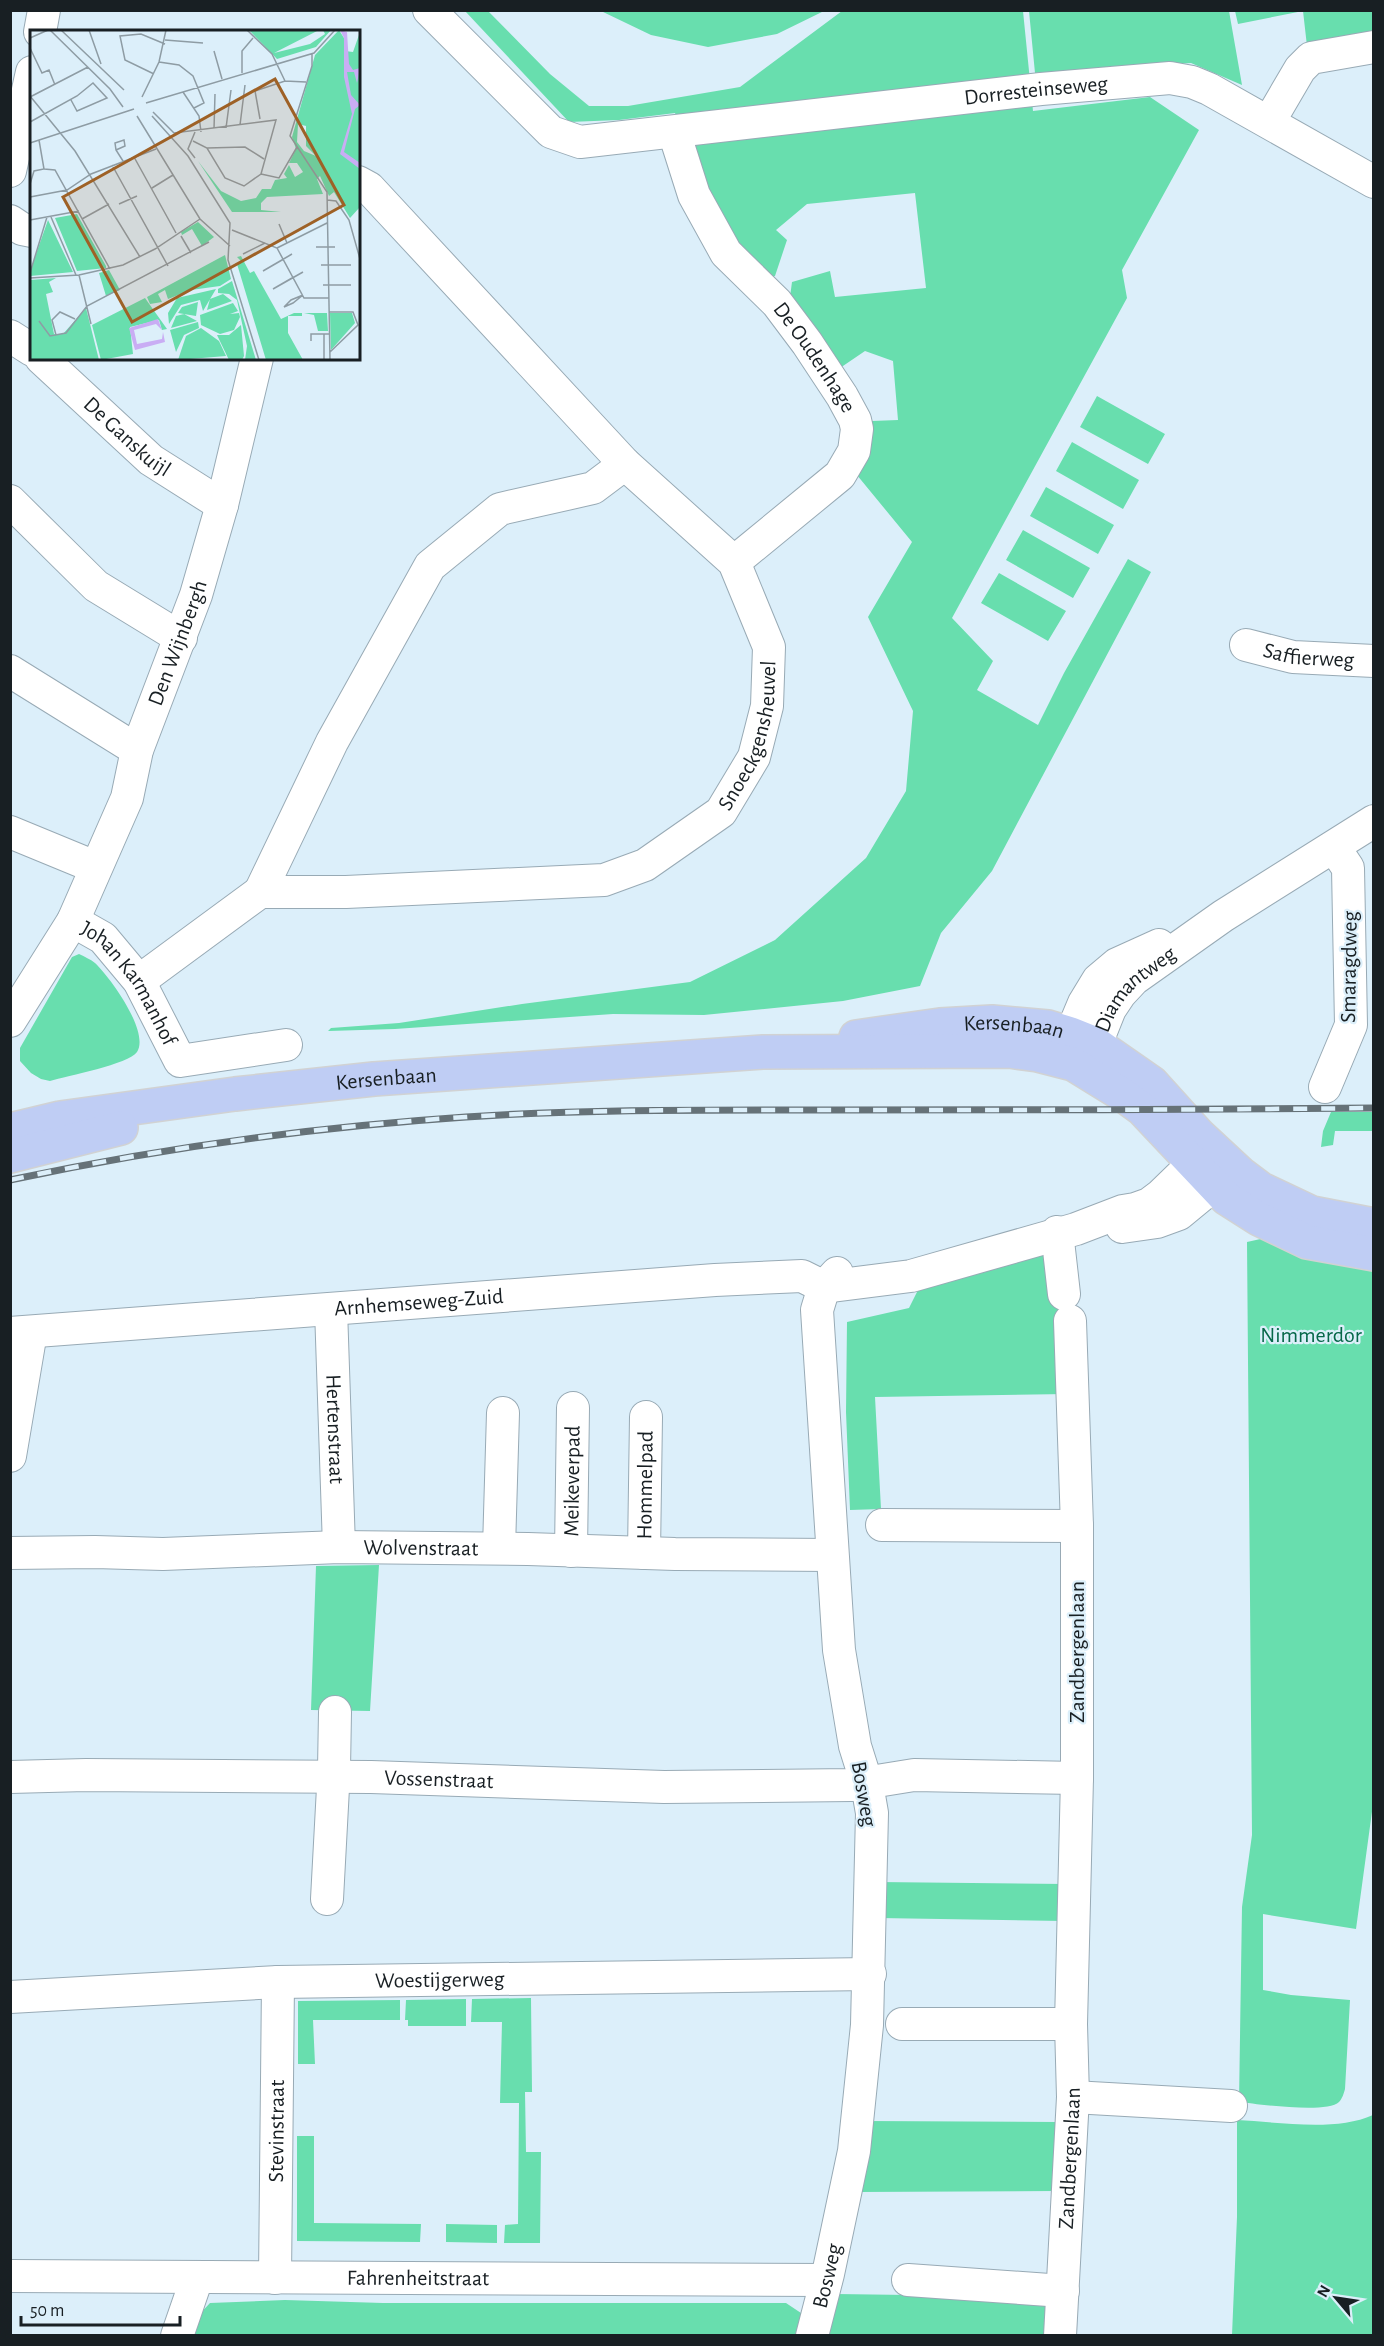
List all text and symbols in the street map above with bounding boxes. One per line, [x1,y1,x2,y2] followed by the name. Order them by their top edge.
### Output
[30,30,360,360] inset map
[963,72,1109,109] street label: Dorresteinseweg
[769,298,860,416] street label: De Oudenhage
[80,393,175,481] street label: De Ganskuijl
[144,578,211,709] street label: Den Wijnbergh
[1261,639,1355,671] street label: Saffierweg
[714,660,780,814] street label: Snoeckgensheuvel
[1337,911,1361,1023] street label: Smaragdweg
[77,917,182,1050] street label: Johan Karmanhof
[1091,942,1180,1035] street label: Diamantweg
[963,1011,1067,1042] street label: Kersenbaan
[335,1064,437,1094] street label: Kersenbaan
[333,1285,504,1320] street label: Arnhemseweg-Zuid
[1260,1324,1362,1346] park label: Nimmerdor
[322,1374,348,1484] street label: Hertenstraat
[560,1425,584,1537] street label: Meikeverpad
[633,1431,657,1539] street label: Hommelpad
[363,1536,478,1559] street label: Wolvenstraat
[1066,1581,1088,1723] street label: Zandbergenlaan
[847,1760,881,1829] street label: Bosweg
[384,1766,494,1792] street label: Vossenstraat
[375,1968,505,1992] street label: Woestijgerweg
[265,2080,288,2182] street label: Stevinstraat
[1055,2087,1084,2230] street label: Zandbergenlaan
[809,2241,845,2311] street label: Bosweg
[347,2267,489,2289] street label: Fahrenheitstraat
[1306,2268,1366,2328] north arrow
[1314,2282,1333,2300] text: N
[21,2289,180,2327] scale bar
[30,2302,64,2320] text: 50 m

